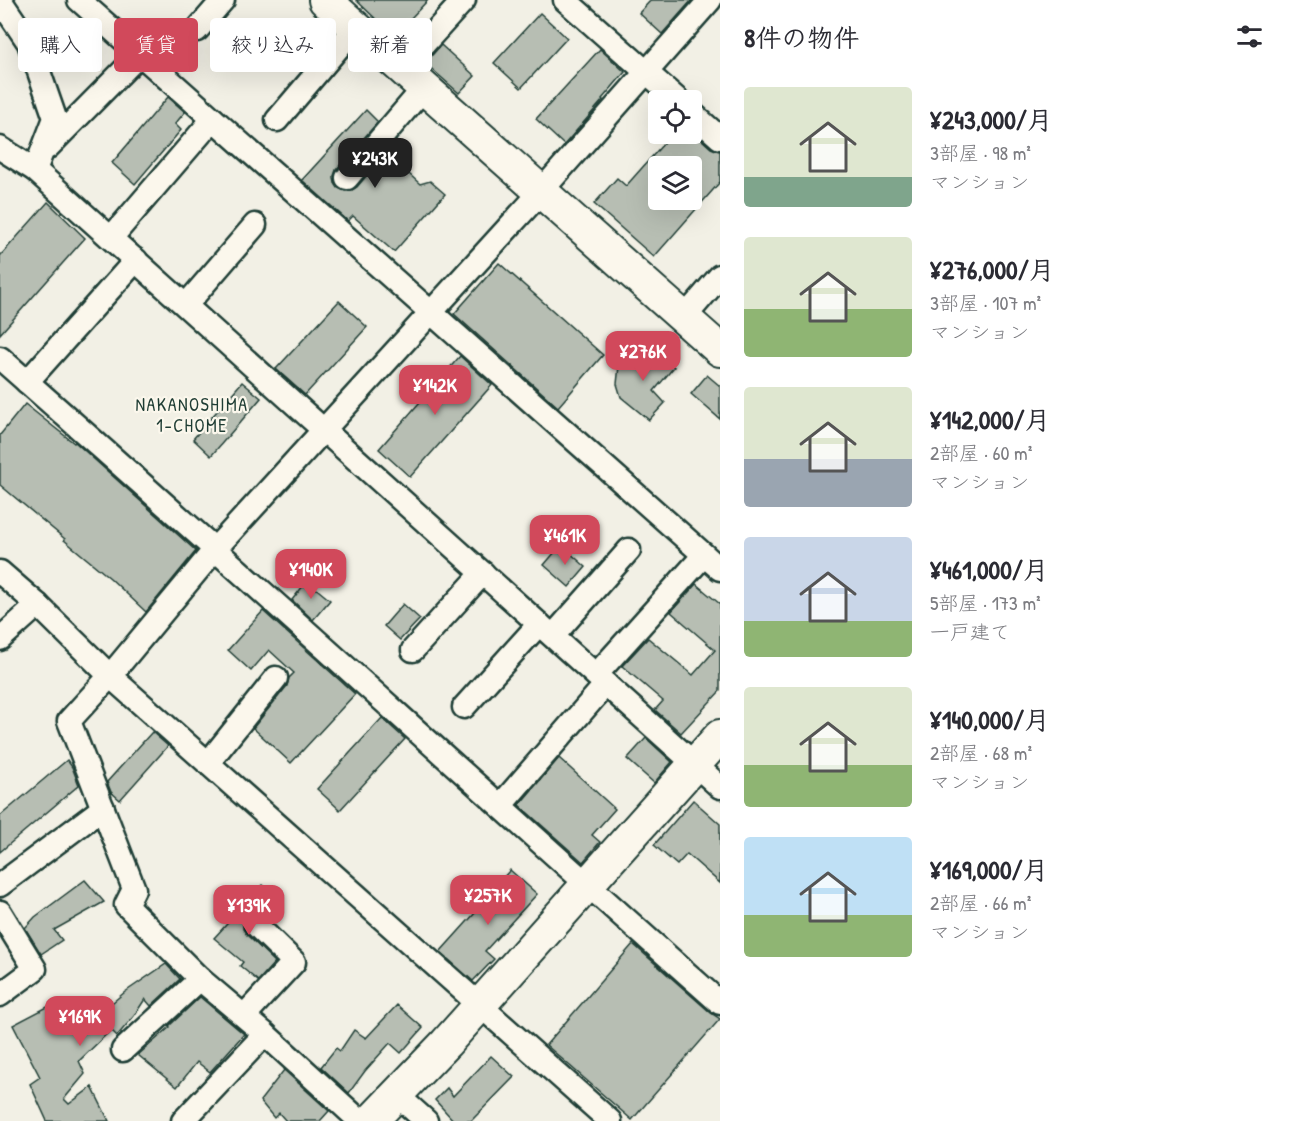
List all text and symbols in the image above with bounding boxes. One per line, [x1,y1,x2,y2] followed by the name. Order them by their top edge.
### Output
[18,18,102,72] chip: 購入
[114,18,198,72] chip: 賃貸
[210,18,336,72] chip: 絞り込み
[348,18,432,72] chip: 新着
[744,20,859,55] text: 8件の物件
[1233,20,1266,53] icon: filters
[648,90,702,210] map controls
[648,90,702,144] button: locate
[930,102,1053,137] text: ¥243,000/月
[792,111,864,183] icon: home
[333,138,417,189] pin: ¥243K
[930,139,1031,166] text: 3部屋 · 98 m²
[352,144,398,171] text: ¥243K
[648,156,702,210] button: layers
[930,168,1029,195] text: マンション
[930,252,1055,287] text: ¥276,000/月
[792,261,864,333] icon: home
[930,289,1041,316] text: 3部屋 · 107 m²
[930,318,1029,345] text: マンション
[601,331,685,382] pin: ¥276K
[620,337,666,364] text: ¥276K
[393,365,477,416] pin: ¥142K
[413,371,457,398] text: ¥142K
[135,392,249,438] district label: NAKANOSHIMA 1-CHOME
[930,402,1051,437] text: ¥142,000/月
[792,411,864,483] icon: home
[930,439,1032,466] text: 2部屋 · 60 m²
[930,468,1029,495] text: マンション
[523,515,607,566] pin: ¥461K
[544,521,586,548] text: ¥461K
[269,549,353,600] pin: ¥140K
[930,552,1049,587] text: ¥461,000/月
[289,555,333,582] text: ¥140K
[792,561,864,633] icon: home
[930,589,1041,616] text: 5部屋 · 173 m²
[930,618,1010,645] text: 一戸建て
[930,702,1050,737] text: ¥140,000/月
[792,711,864,783] icon: home
[930,739,1032,766] text: 2部屋 · 68 m²
[930,768,1029,795] text: マンション
[930,852,1049,887] text: ¥169,000/月
[792,861,864,933] icon: home
[446,875,530,926] pin: ¥257K
[464,881,512,908] text: ¥257K
[207,885,291,936] pin: ¥139K
[930,889,1031,916] text: 2部屋 · 66 m²
[227,891,271,918] text: ¥139K
[930,918,1029,945] text: マンション
[38,996,122,1047] pin: ¥169K
[59,1002,101,1029] text: ¥169K

